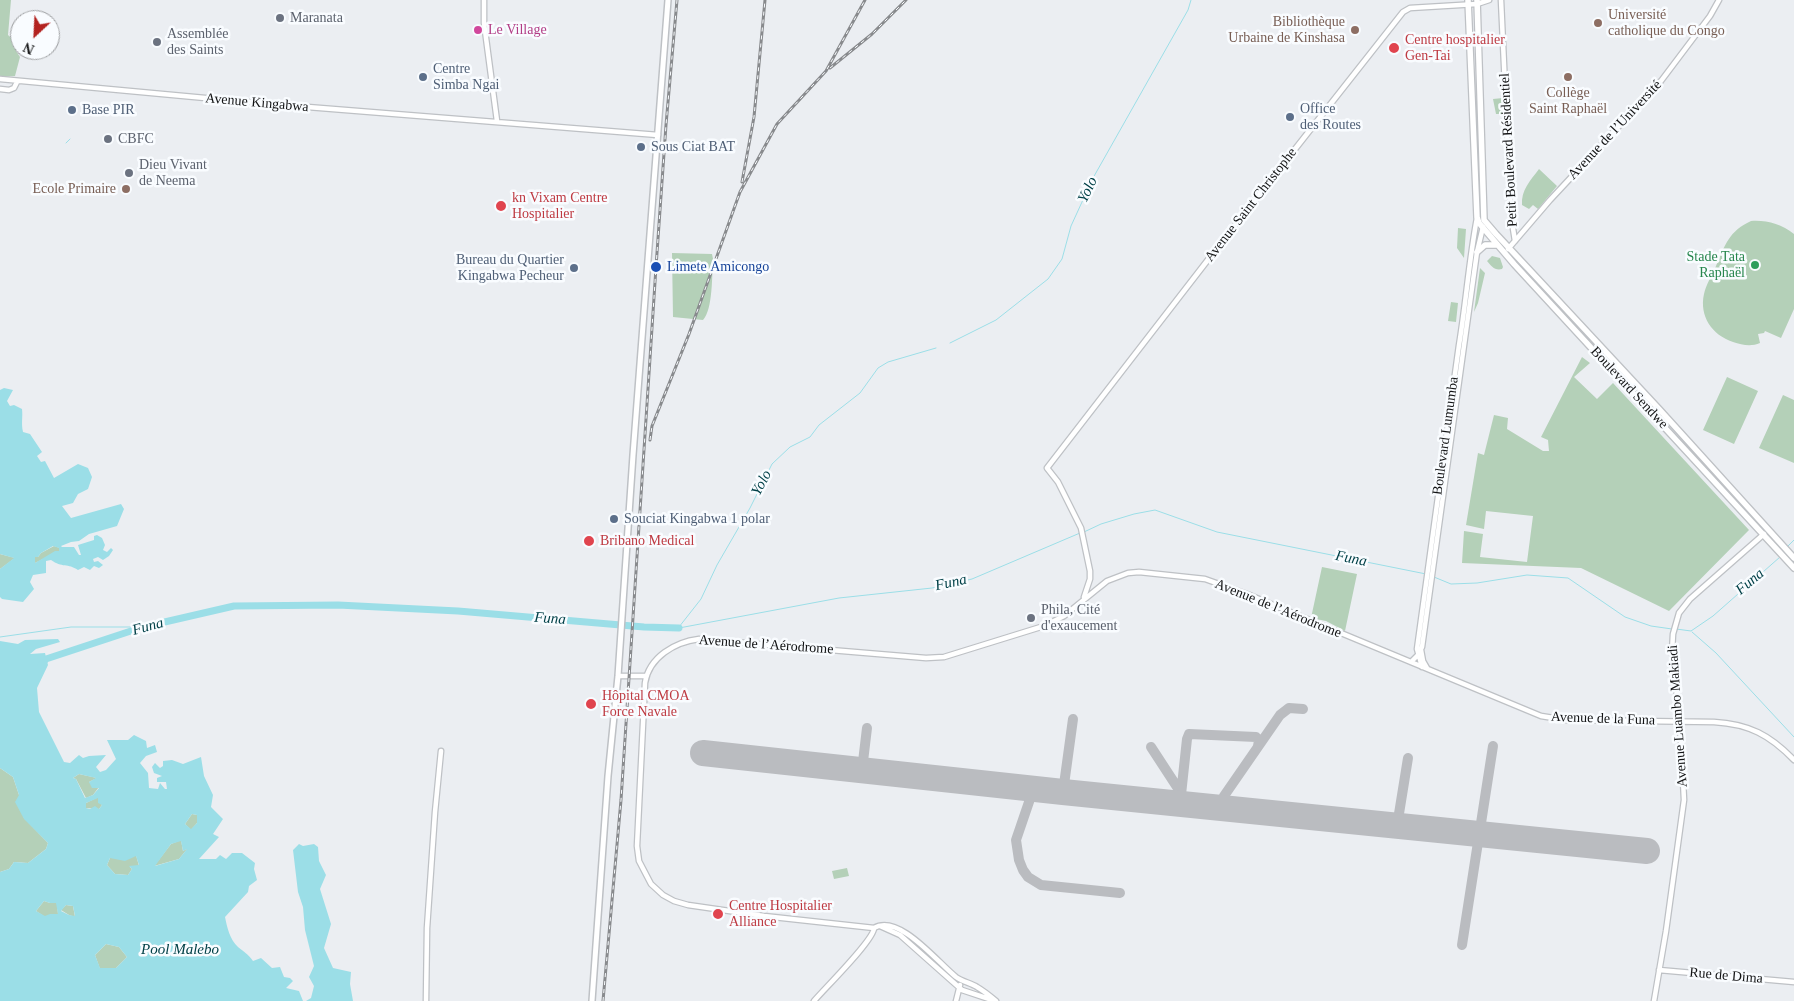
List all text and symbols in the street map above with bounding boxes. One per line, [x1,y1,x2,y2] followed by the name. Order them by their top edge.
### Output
[1608,7,1725,40] place label: Université catholique du Congo
[10,10,60,60] north arrow
[290,10,343,26] place label: Maranata
[274,12,286,24] marker: Maranata
[1228,14,1345,46] place label: Bibliothèque Urbaine de Kinshasa
[1592,17,1604,29] marker: Université catholique du Congo
[488,22,547,38] place label: Le Village
[472,24,484,36] marker: Le Village
[1349,24,1361,36] marker: Bibliothèque Urbaine de Kinshasa
[167,26,228,58] place label: Assemblée des Saints
[1405,32,1505,64] place label: Centre hospitalier Gen-Tai
[151,36,163,48] marker: Assemblée des Saints
[21,39,37,57] text: N
[1387,41,1401,55] marker: Centre hospitalier Gen-Tai
[433,61,499,94] place label: Centre Simba Ngai
[417,71,429,83] marker: Centre Simba Ngai
[1562,71,1574,83] marker: Collège Saint Raphaël
[1497,73,1521,227] street label: Petit Boulevard Résidentiel
[1565,77,1665,183] street label: Avenue de l’Université
[1529,85,1607,118] place label: Collège Saint Raphaël
[205,90,309,116] street label: Avenue Kingabwa
[1300,101,1361,134] place label: Office des Routes
[82,102,134,118] place label: Base PIR
[66,104,78,116] marker: Base PIR
[1284,111,1296,123] marker: Office des Routes
[118,131,154,147] place label: CBFC
[102,133,114,145] marker: CBFC
[651,139,735,155] place label: Sous Ciat BAT
[635,141,647,153] marker: Sous Ciat BAT
[1201,145,1301,265] street label: Avenue Saint Christophe
[139,157,207,190] place label: Dieu Vivant de Neema
[123,167,135,179] marker: Dieu Vivant de Neema
[1074,174,1102,206] water label: Yolo
[32,181,116,197] place label: Ecole Primaire
[120,183,132,195] marker: Ecole Primaire
[512,190,608,222] place label: kn Vixam Centre Hospitalier
[494,199,508,213] marker: kn Vixam Centre Hospitalier
[1687,249,1745,282] place label: Stade Tata Raphaël
[456,252,564,284] place label: Bureau du Quartier Kingabwa Pecheur
[667,259,769,275] place label: Limete Amicongo
[1749,259,1761,271] marker: Stade Tata Raphaël
[649,260,663,274] marker: Limete Amicongo
[568,262,580,274] marker: Bureau du Quartier Kingabwa Pecheur
[1587,343,1671,433] street label: Boulevard Sendwe
[1429,376,1463,496] street label: Boulevard Lumumba
[748,467,776,499] water label: Yolo
[624,511,770,527] place label: Souciat Kingabwa 1 polar
[608,513,620,525] marker: Souciat Kingabwa 1 polar
[600,533,694,549] place label: Bribano Medical
[582,534,596,548] marker: Bribano Medical
[1334,547,1368,571] water label: Funa
[1732,565,1768,599] water label: Funa
[934,571,968,595] water label: Funa
[1212,576,1344,642] street label: Avenue de l’Aérodrome
[1041,602,1117,634] place label: Phila, Cité d'exaucement
[534,609,566,629] water label: Funa
[1025,612,1037,624] marker: Phila, Cité d'exaucement
[130,614,166,640] water label: Funa
[698,632,834,658] street label: Avenue de l’Aérodrome
[1665,644,1691,788] street label: Avenue Luambo Makiadi
[602,688,690,720] place label: Hôpital CMOA Force Navale
[584,697,598,711] marker: Hôpital CMOA Force Navale
[1551,709,1655,729] street label: Avenue de la Funa
[729,898,832,930] place label: Centre Hospitalier Alliance
[711,907,725,921] marker: Centre Hospitalier Alliance
[141,941,219,959] water label: Pool Malebo
[1688,964,1764,988] street label: Rue de Dima

